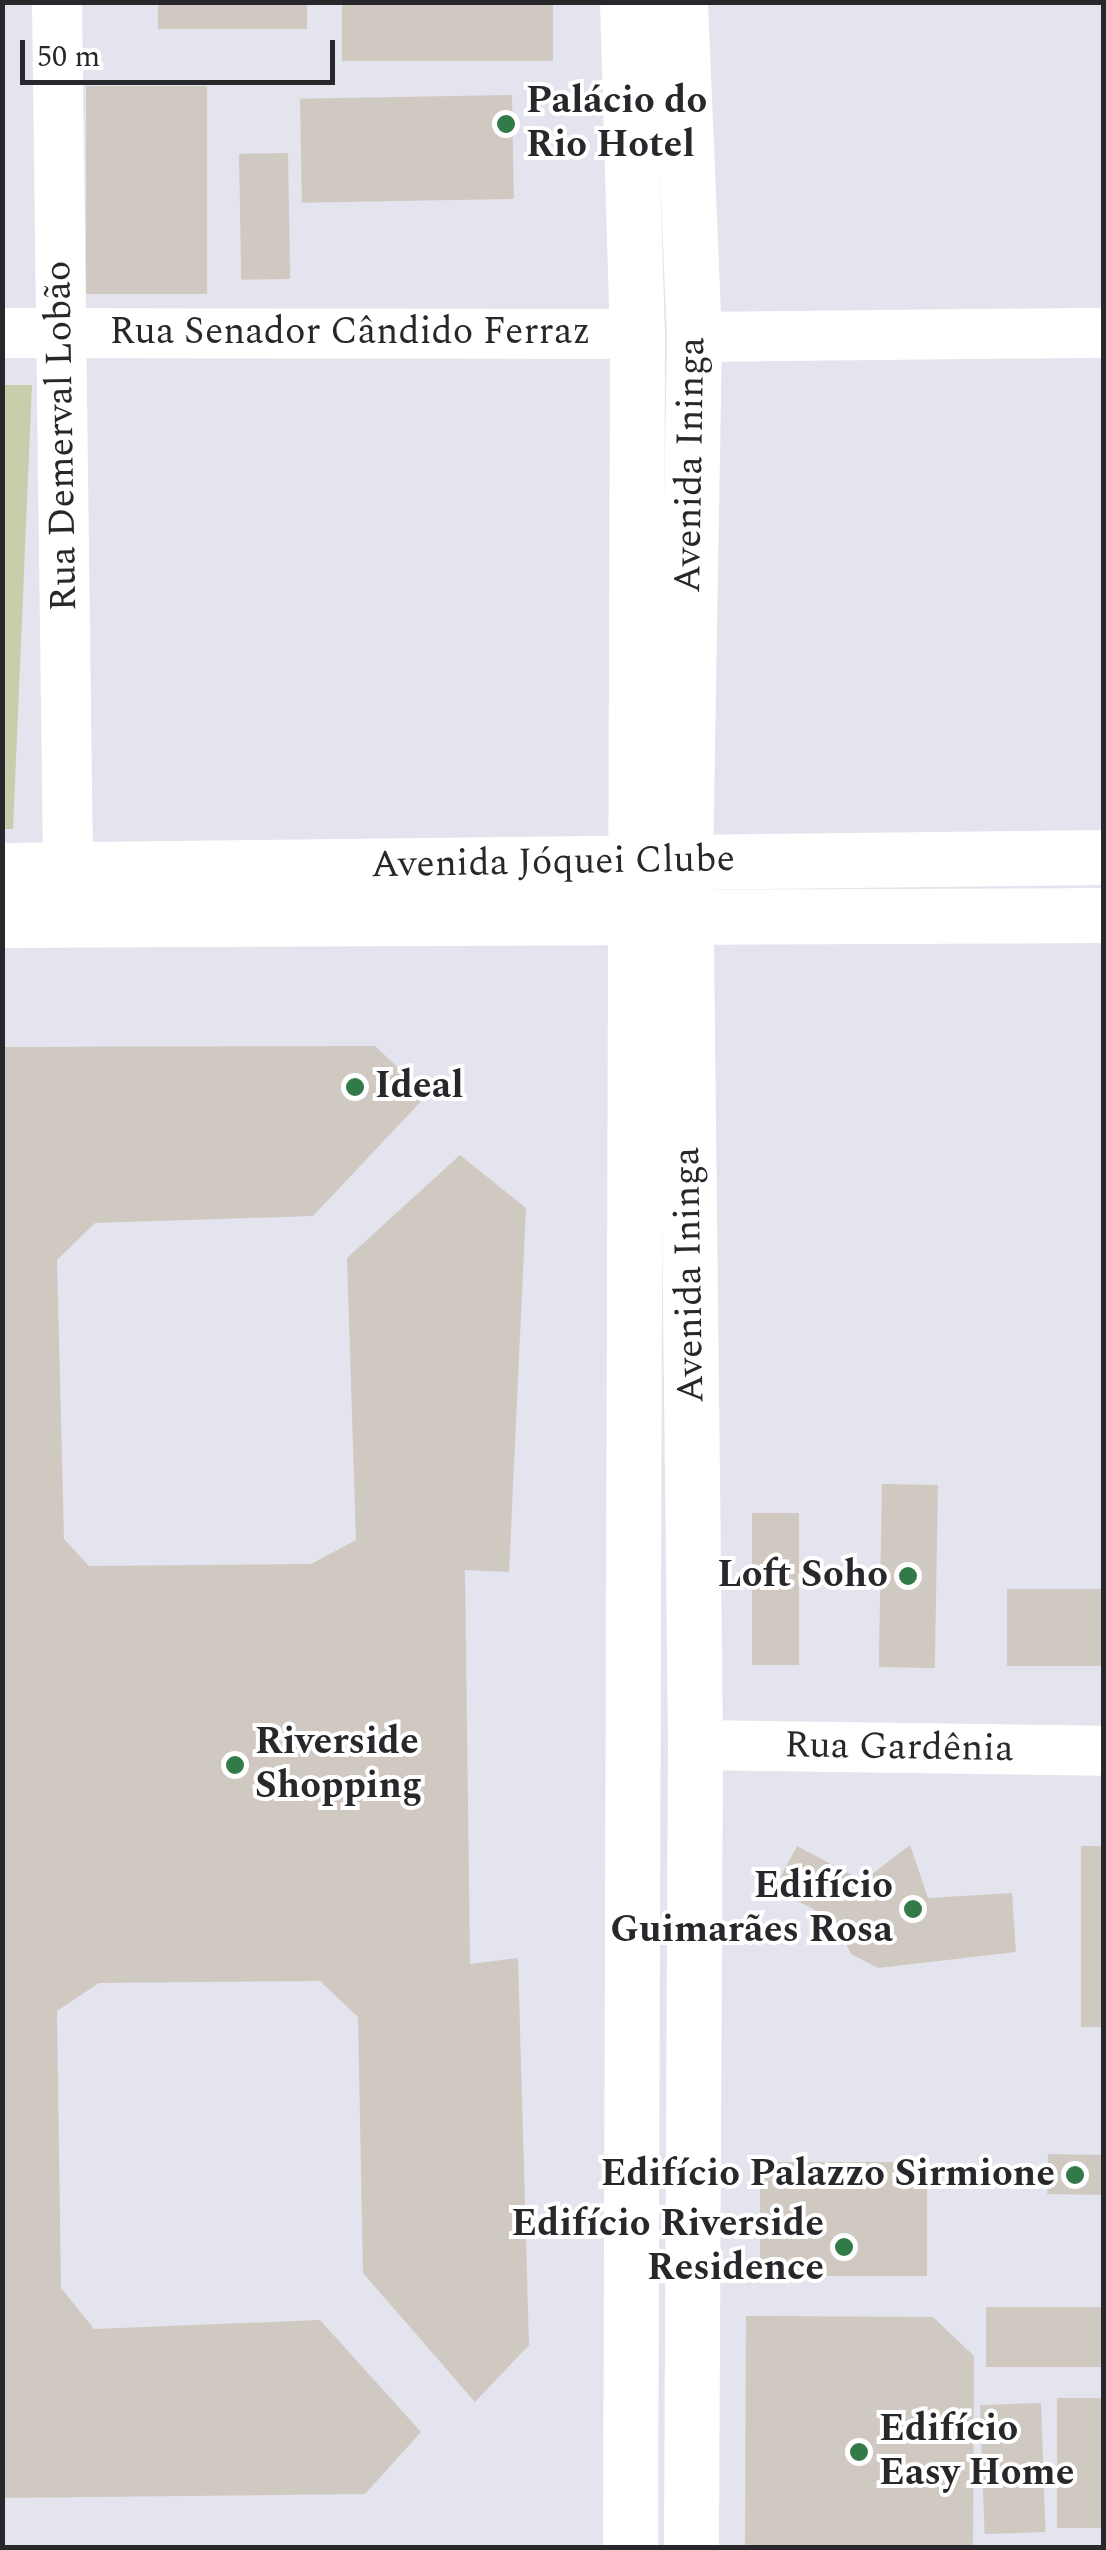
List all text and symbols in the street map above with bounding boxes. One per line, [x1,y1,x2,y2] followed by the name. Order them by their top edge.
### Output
[25,20,340,82] scale bar
[37,34,100,80] text: 50 m
[526,79,707,168] place label: Palácio do Rio Hotel
[495,113,517,135] marker: Palácio do Rio Hotel
[36,260,88,612] street label: Rua Demerval Lobão
[109,310,591,356] street label: Rua Senador Cândido Ferraz
[666,336,716,594] street label: Avenida Ininga
[371,837,735,889] street label: Avenida Jóquei Clube
[375,1064,464,1110] place label: Ideal
[344,1076,366,1098] marker: Ideal
[665,1146,715,1404] street label: Avenida Ininga
[717,1553,888,1599] place label: Loft Soho
[897,1565,919,1587] marker: Loft Soho
[255,1720,422,1810] place label: Riverside Shopping
[784,1723,1014,1773] street label: Rua Gardênia
[224,1754,246,1776] marker: Riverside Shopping
[610,1864,893,1954] place label: Edifício Guimarães Rosa
[902,1898,924,1920] marker: Edifício Guimarães Rosa
[601,2152,1055,2198] place label: Edifício Palazzo Sirmione
[1064,2164,1086,2186] marker: Edifício Palazzo Sirmione
[511,2202,824,2292] place label: Edifício Riverside Residence
[833,2236,855,2258] marker: Edifício Riverside Residence
[879,2407,1075,2496] place label: Edifício Easy Home
[848,2441,870,2463] marker: Edifício Easy Home

